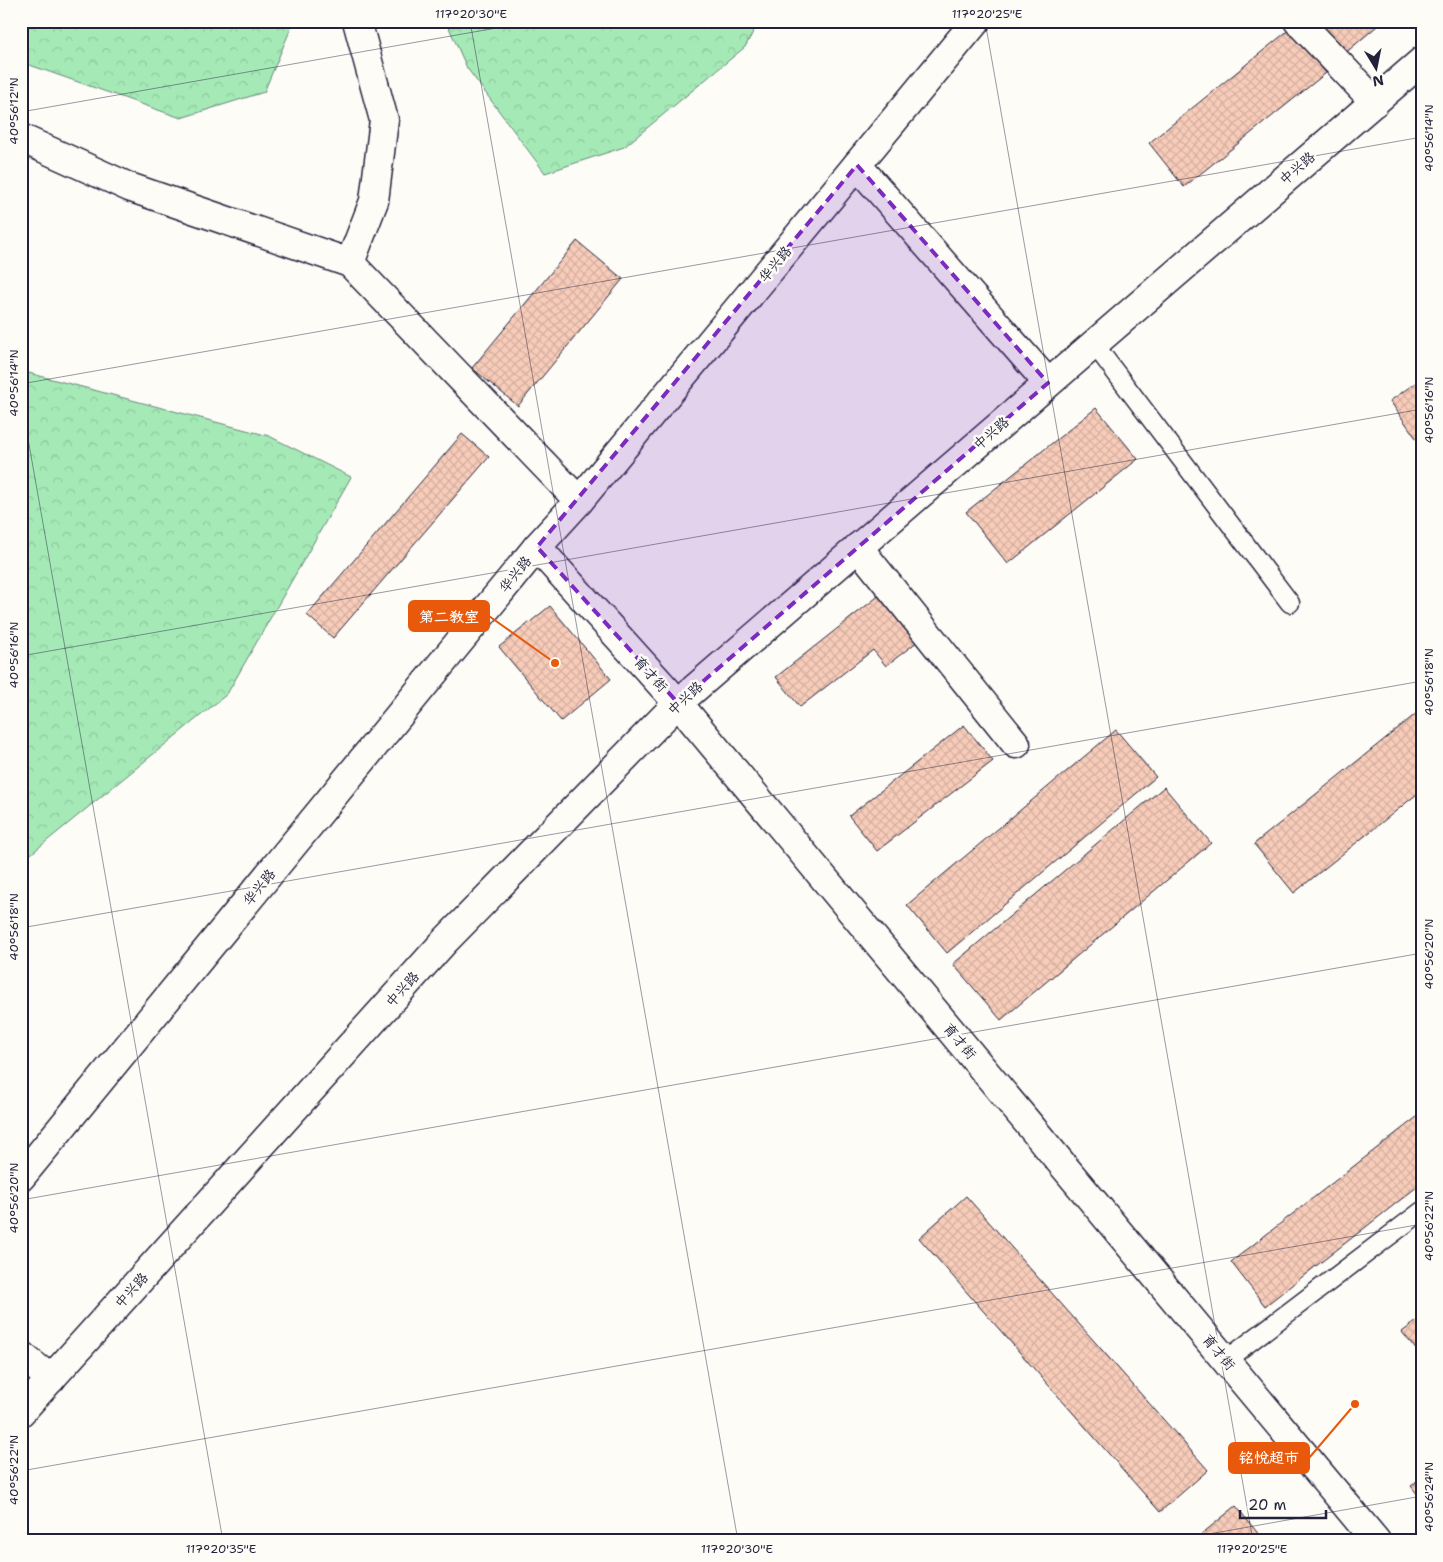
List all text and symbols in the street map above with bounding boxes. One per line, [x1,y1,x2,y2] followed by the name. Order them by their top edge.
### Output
[435,6,507,22] text: 117°20'30"E
[952,6,1022,22] text: 117°20'25"E
[1350,42,1400,92] north arrow
[1371,71,1385,91] text: N
[6,77,22,145] text: 40°56'12"N
[1421,104,1437,172] text: 40°56'14"N
[1275,147,1319,189] street label: 中兴路
[755,242,795,286] street label: 华兴路
[6,349,22,417] text: 40°56'14"N
[1421,377,1437,443] text: 40°56'16"N
[969,412,1013,454] street label: 中兴路
[495,552,535,596] street label: 华兴路
[409,601,489,631] callout: 第二教室
[419,607,479,627] text: 第二教室
[6,622,22,688] text: 40°56'16"N
[1421,648,1437,716] text: 40°56'18"N
[630,652,672,696] street label: 育才街
[664,677,706,719] street label: 中兴路
[239,865,279,909] street label: 华兴路
[6,893,22,961] text: 40°56'18"N
[1421,919,1437,989] text: 40°56'20"N
[381,967,423,1011] street label: 中兴路
[940,1019,980,1063] street label: 育才街
[6,1163,22,1233] text: 40°56'20"N
[1421,1191,1437,1261] text: 40°56'22"N
[110,1268,152,1312] street label: 中兴路
[1199,1330,1239,1374] street label: 育才街
[6,1435,22,1505] text: 40°56'22"N
[1229,1443,1309,1473] callout: 铭悦超市
[1239,1448,1299,1468] text: 铭悦超市
[1421,1462,1437,1532] text: 40°56'24"N
[1240,1487,1327,1519] scale bar
[1248,1495,1287,1515] text: 20 m
[186,1541,256,1557] text: 117°20'35"E
[701,1541,773,1557] text: 117°20'30"E
[1217,1541,1287,1557] text: 117°20'25"E

